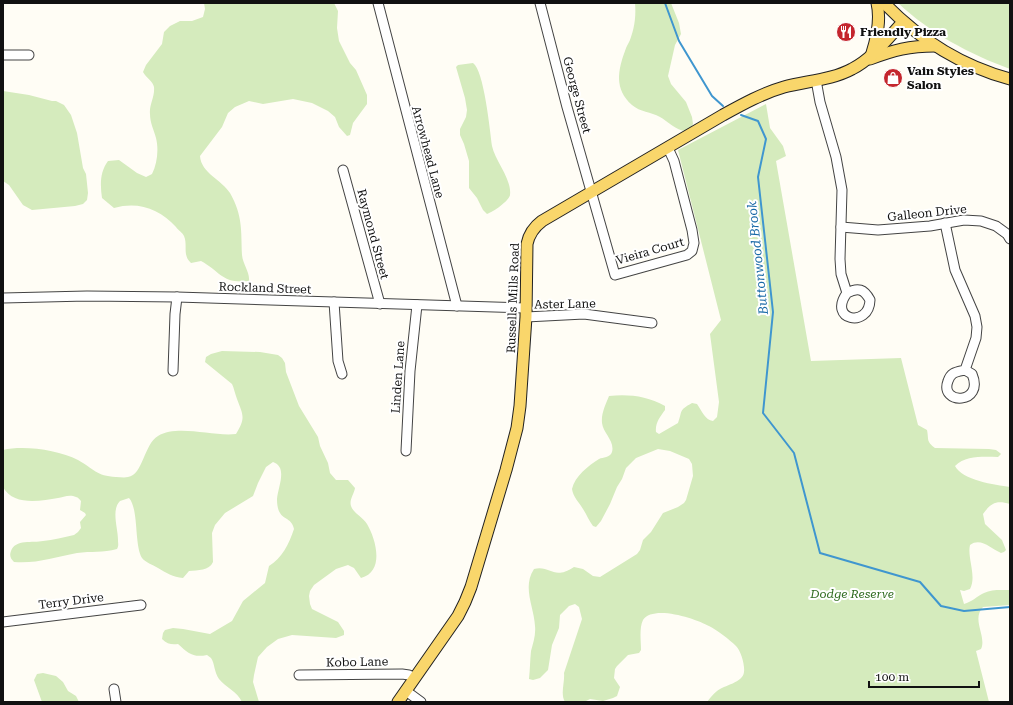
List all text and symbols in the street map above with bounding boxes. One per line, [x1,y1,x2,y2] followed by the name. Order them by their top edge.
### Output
[835,21,857,43] restaurant icon: Friendly Pizza
[860,25,946,39] place label: Friendly Pizza
[560,55,594,135] street label: George Street
[907,64,974,92] place label: Vain Styles Salon
[882,67,904,89] shop icon: Vain Styles Salon
[409,104,447,200] street label: Arrowhead Lane
[354,187,392,281] street label: Raymond Street
[744,199,771,317] water label: Buttonwood Brook
[887,202,968,224] street label: Galleon Drive
[614,234,686,267] street label: Vieira Court
[504,242,522,353] street label: Russells Mills Road
[218,279,312,297] street label: Rockland Street
[534,296,596,312] street label: Aster Lane
[388,340,408,414] street label: Linden Lane
[809,587,894,601] park label: Dodge Reserve
[38,590,105,612] street label: Terry Drive
[326,654,389,670] street label: Kobo Lane
[869,663,979,689] scale bar
[875,670,909,684] text: 100 m

